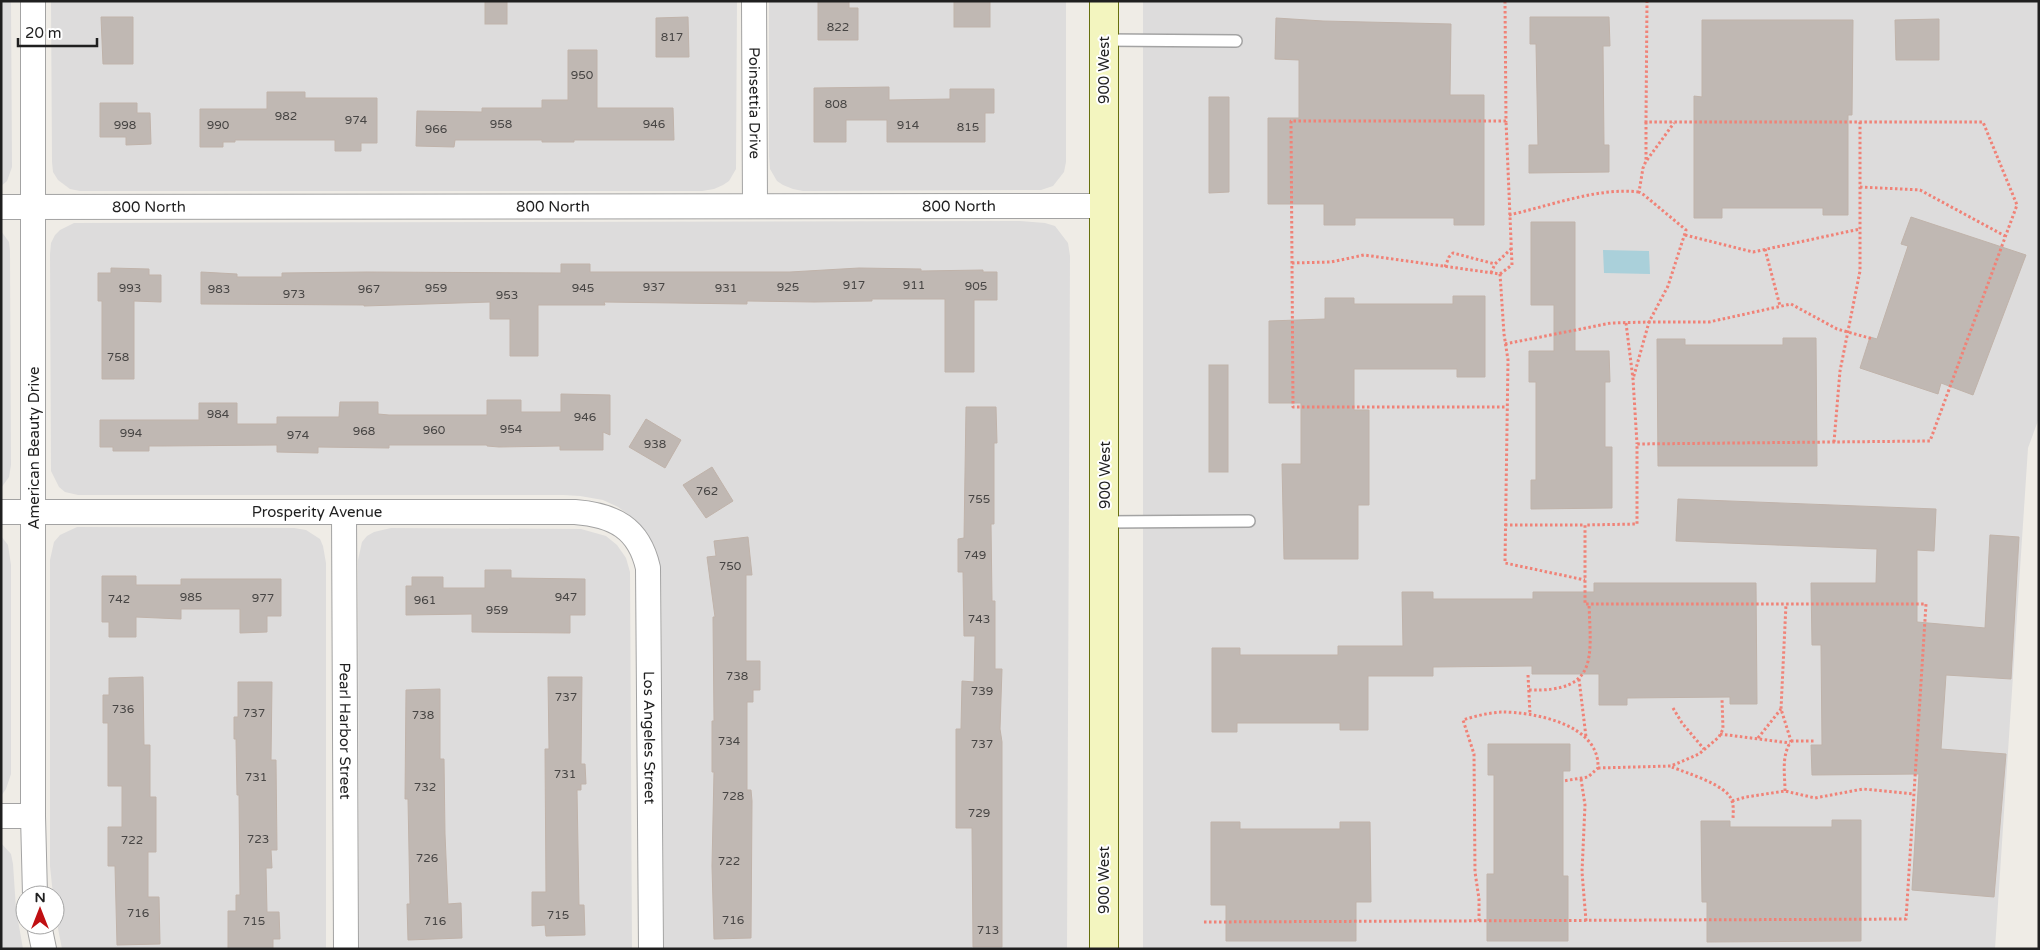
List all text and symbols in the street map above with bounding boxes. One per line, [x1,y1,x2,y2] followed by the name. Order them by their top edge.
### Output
[18,15,96,47] scale bar
[827,20,849,34] house number: 822
[25,24,62,42] text: 20 m
[661,30,683,44] house number: 817
[1095,36,1113,104] street label: 900 West
[745,47,764,159] street label: Poinsettia Drive
[571,68,594,82] house number: 950
[825,97,847,111] house number: 808
[275,109,297,123] house number: 982
[345,113,368,127] house number: 974
[490,117,512,131] house number: 958
[643,117,665,131] house number: 946
[114,118,136,132] house number: 998
[207,118,230,132] house number: 990
[897,118,920,132] house number: 914
[957,120,979,134] house number: 815
[425,122,447,136] house number: 966
[516,197,590,216] street label: 800 North
[922,197,996,215] street label: 800 North
[112,198,186,216] street label: 800 North
[843,278,865,292] house number: 917
[903,278,925,292] house number: 911
[965,279,987,293] house number: 905
[643,280,665,294] house number: 937
[777,280,799,294] house number: 925
[119,281,141,295] house number: 993
[425,281,447,295] house number: 959
[572,281,594,295] house number: 945
[715,281,737,295] house number: 931
[208,282,230,296] house number: 983
[358,282,380,296] house number: 967
[283,287,305,301] house number: 973
[496,288,518,302] house number: 953
[107,350,129,364] house number: 758
[25,366,43,530] street label: American Beauty Drive
[207,407,230,421] house number: 984
[574,410,596,424] house number: 946
[500,422,523,436] house number: 954
[423,423,446,437] house number: 960
[353,424,375,438] house number: 968
[120,426,143,440] house number: 994
[287,428,310,442] house number: 974
[644,437,666,451] house number: 938
[1096,441,1114,509] street label: 900 West
[696,484,718,498] house number: 762
[968,492,990,506] house number: 755
[252,503,382,521] street label: Prosperity Avenue
[964,548,986,562] house number: 749
[719,559,742,573] house number: 750
[180,590,202,604] house number: 985
[555,590,577,604] house number: 947
[252,591,274,605] house number: 977
[108,592,130,606] house number: 742
[414,593,436,607] house number: 961
[486,603,508,617] house number: 959
[968,612,990,626] house number: 743
[336,663,354,800] street label: Pearl Harbor Street
[726,669,748,683] house number: 738
[640,671,659,805] street label: Los Angeles Street
[971,684,993,698] house number: 739
[555,690,577,704] house number: 737
[112,702,134,716] house number: 736
[243,706,265,720] house number: 737
[412,708,434,722] house number: 738
[718,734,741,748] house number: 734
[971,737,993,751] house number: 737
[554,767,576,781] house number: 731
[245,770,267,784] house number: 731
[414,780,436,794] house number: 732
[722,789,744,803] house number: 728
[968,806,990,820] house number: 729
[247,832,269,846] house number: 723
[121,833,143,847] house number: 722
[1095,846,1113,914] street label: 900 West
[416,851,438,865] house number: 726
[718,854,740,868] house number: 722
[15,885,65,935] north arrow
[34,889,46,906] text: N
[127,906,149,920] house number: 716
[547,908,569,922] house number: 715
[722,913,744,927] house number: 716
[243,914,265,928] house number: 715
[424,914,446,928] house number: 716
[977,923,999,937] house number: 713

